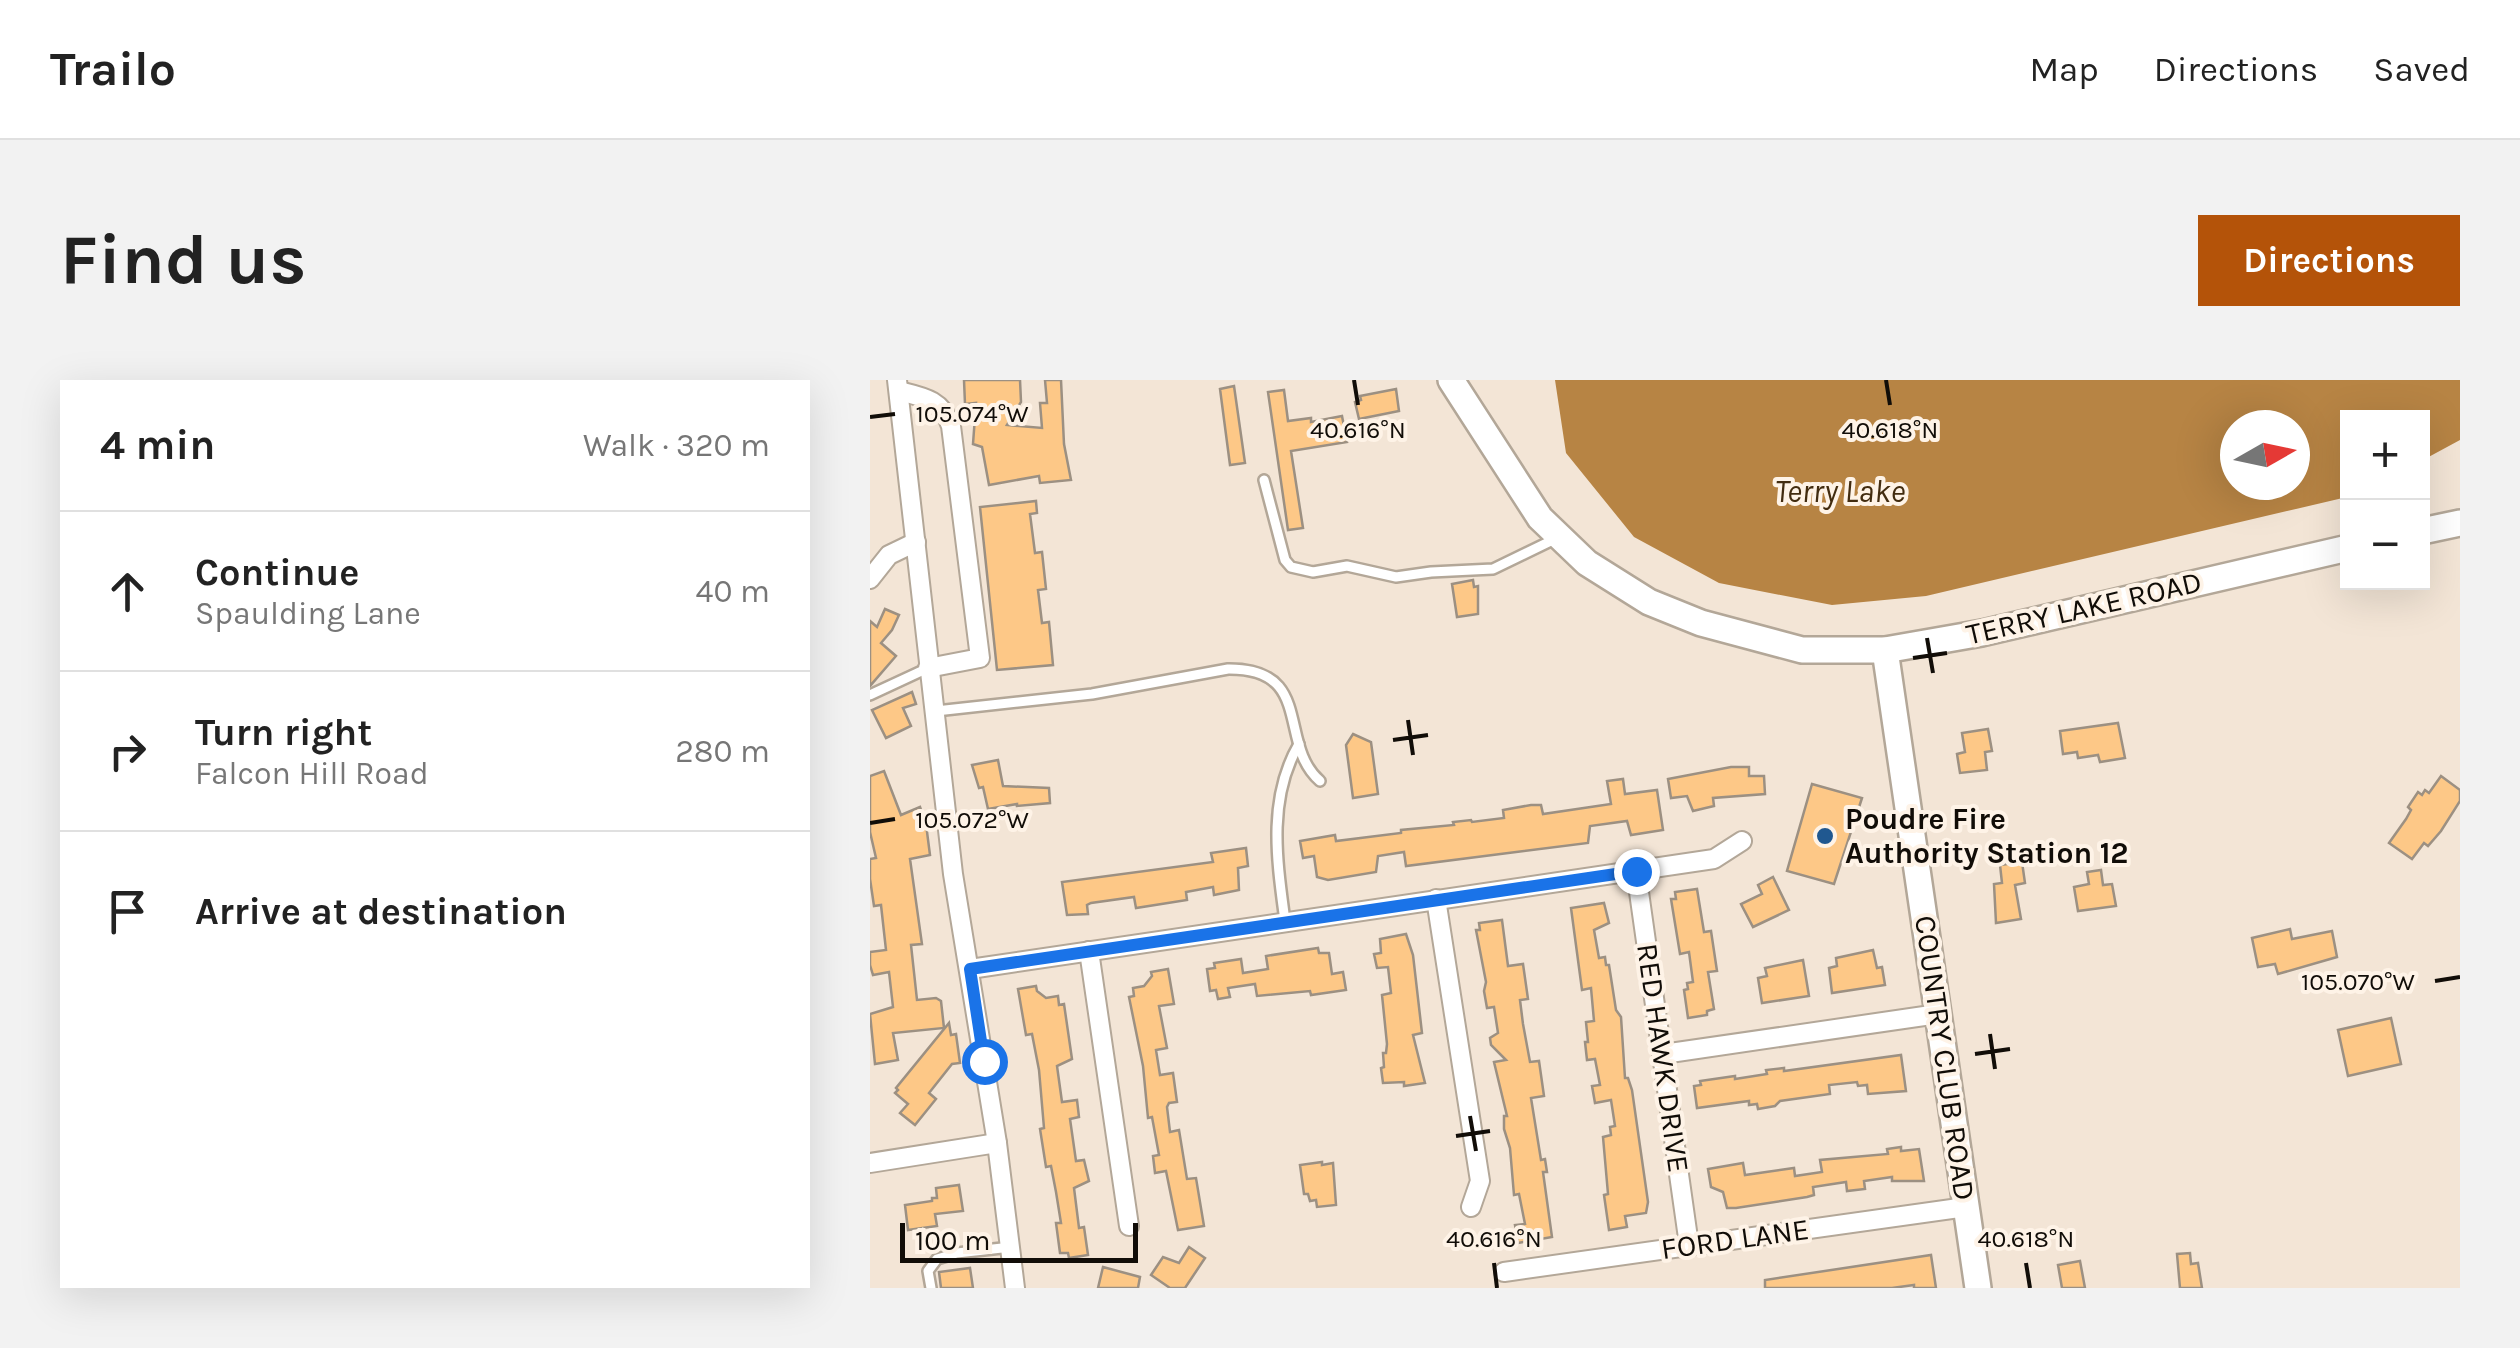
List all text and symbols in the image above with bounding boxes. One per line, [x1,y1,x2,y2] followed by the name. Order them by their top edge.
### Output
[50,41,176,97] text: Trailo
[2029,49,2099,90] text: Map
[2154,49,2318,90] text: Directions
[2373,49,2470,90] text: Saved
[2198,215,2460,306] button: Directions
[60,219,306,301] text: Find us
[915,399,1029,428] text: 105.074°W
[2220,410,2310,500] north arrow
[2340,410,2430,590] map controls
[2340,410,2430,500] button: +
[1310,415,1406,444] text: 40.616°N
[1842,415,1938,444] text: 40.618°N
[100,420,215,470] text: 4 min
[583,427,770,464] text: Walk · 320 m
[1775,473,1905,510] water label: Terry Lake
[2340,500,2430,590] button: −
[195,550,359,595] text: Continue
[1963,563,2205,653] street label: TERRY LAKE ROAD
[100,564,155,619] icon: ahead
[696,573,770,610] text: 40 m
[195,595,421,632] text: Spaulding Lane
[195,710,372,755] text: Turn right
[100,724,155,779] icon: right
[675,733,770,770] text: 280 m
[195,755,429,792] text: Falcon Hill Road
[1845,801,2129,871] place label: Poudre Fire Authority Station 12
[915,805,1029,834] text: 105.072°W
[1814,825,1836,847] marker: Poudre Fire Authority Station 12
[1614,849,1660,895] route end
[100,884,155,939] icon: arrive
[195,889,567,934] text: Arrive at destination
[1907,913,1983,1203] street label: COUNTRY CLUB ROAD
[1629,941,1697,1175] street label: RED HAWK DRIVE
[2301,967,2415,996] text: 105.070°W
[962,1039,1008,1085] route start
[1659,1211,1811,1267] street label: FORD LANE
[900,1218,1138,1263] scale bar
[915,1224,990,1257] text: 100 m
[1446,1224,1542,1253] text: 40.616°N
[1978,1224,2074,1253] text: 40.618°N

